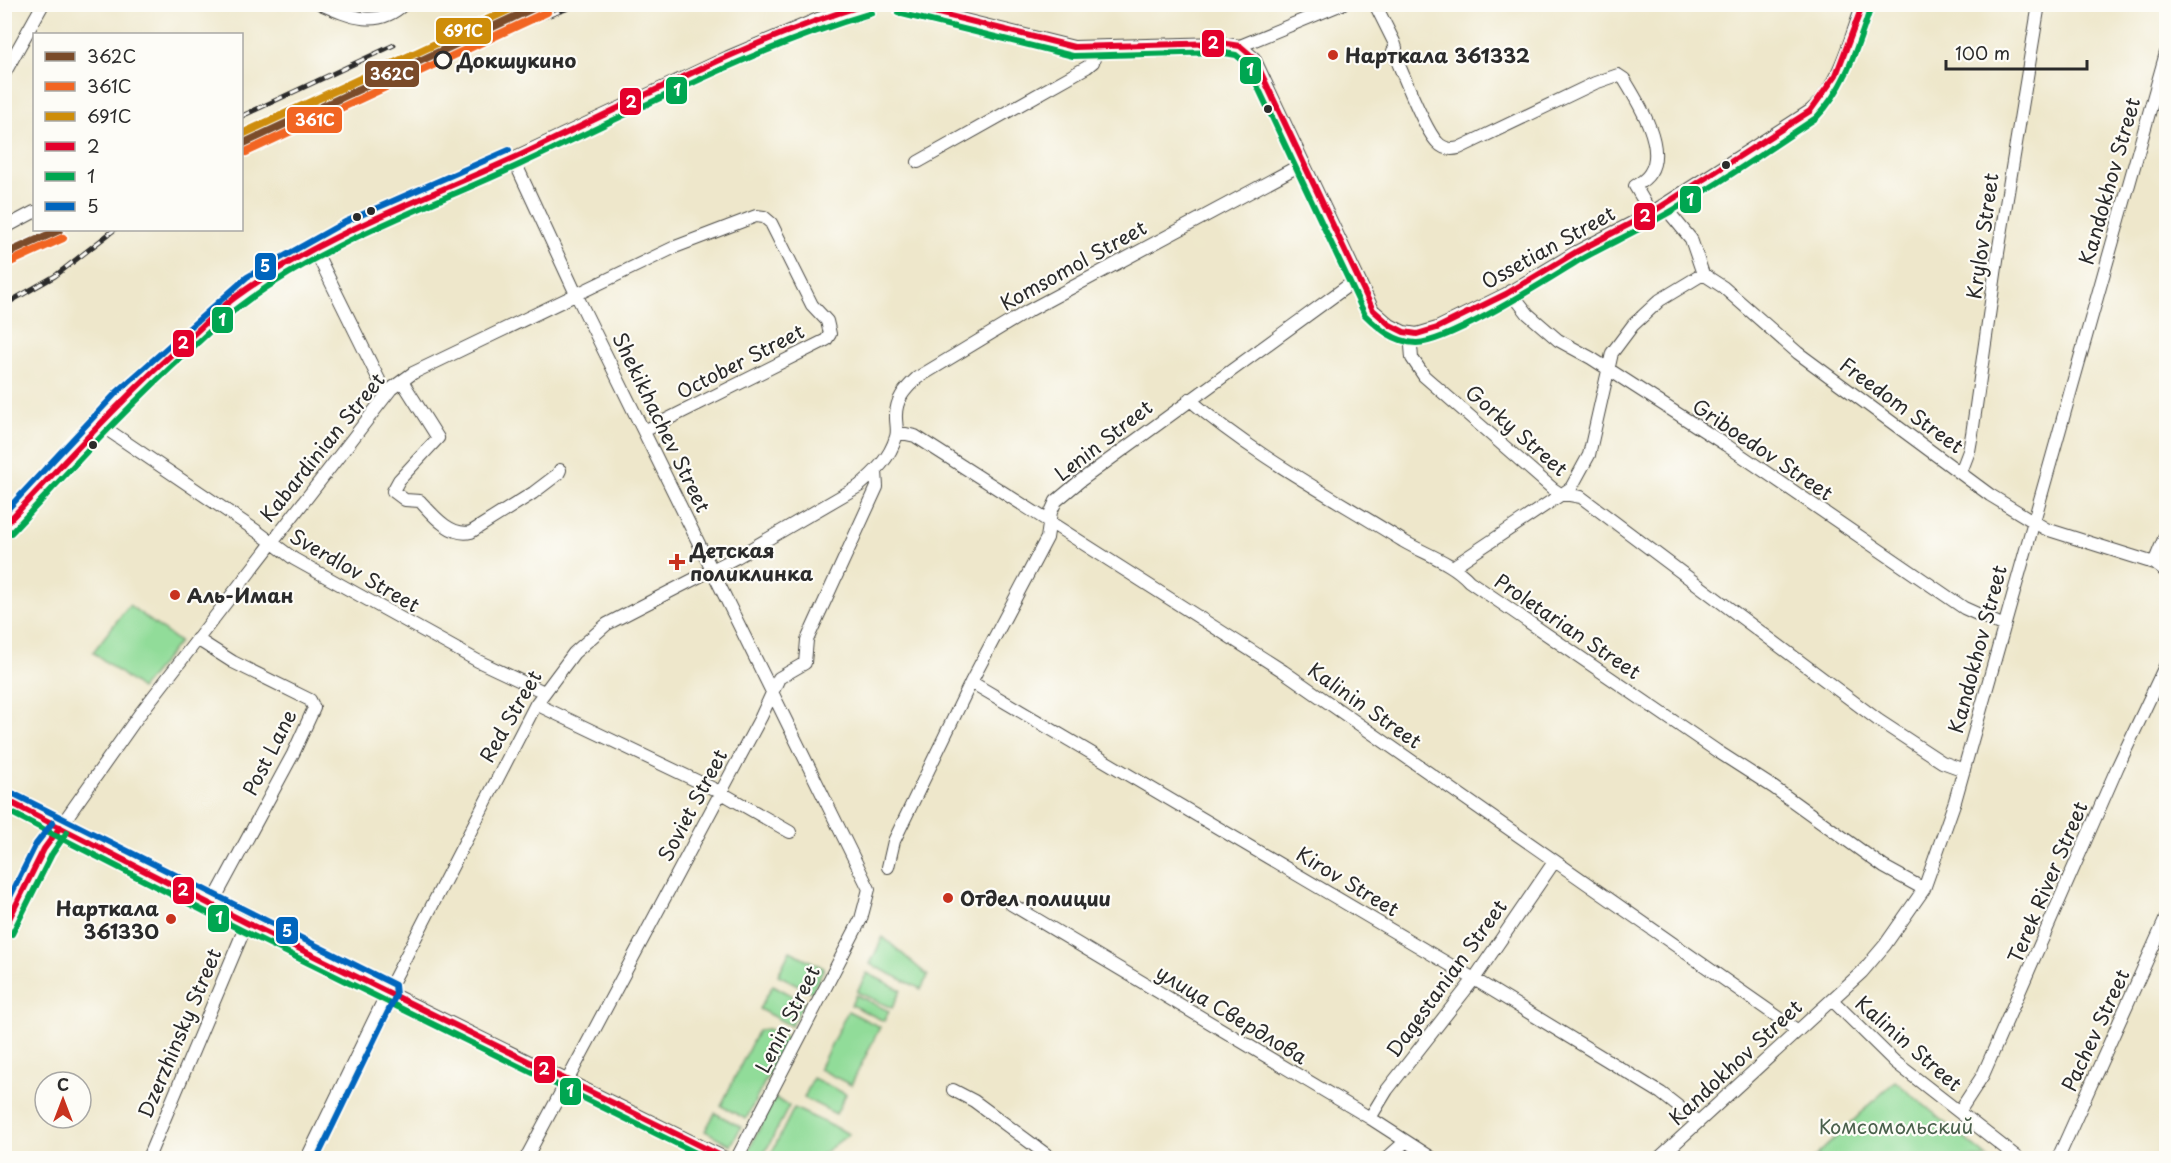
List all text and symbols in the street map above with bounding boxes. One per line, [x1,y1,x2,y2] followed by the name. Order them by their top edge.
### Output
[435,17,492,45] line badge: 691С
[443,18,483,42] text: 691С
[1201,29,1225,58] line badge: 2
[1207,30,1219,54] text: 2
[33,33,243,231] legend
[1946,33,2087,71] scale bar
[1955,39,2010,66] text: 100 m
[1345,40,1530,70] place label: Нарткала 361332
[87,42,136,69] text: 362С
[456,45,576,75] place label: Докшукино
[1326,48,1340,62] marker: Нарткала 361332
[434,51,452,69] marker: Докшукино
[1239,56,1262,85] line badge: 1
[1246,57,1254,81] text: 1
[364,60,420,88] line badge: 362С
[370,61,414,85] text: 362С
[87,72,132,99] text: 361С
[665,76,688,105] line badge: 1
[673,77,681,101] text: 1
[619,87,642,116] line badge: 2
[625,89,637,113] text: 2
[2071,94,2147,268] street label: Kandokhov Street
[87,102,132,129] text: 691С
[1262,103,1274,115] unlabelled marker
[286,106,343,134] line badge: 361С
[295,107,335,131] text: 361С
[87,132,100,159] text: 2
[1720,159,1732,171] unlabelled marker
[87,162,95,189] text: 1
[1958,171,2006,301] street label: Krylov Street
[1679,185,1702,214] line badge: 1
[1686,187,1694,211] text: 1
[87,192,99,219] text: 5
[1476,198,1620,296] street label: Ossetian Street
[1633,202,1656,231] line badge: 2
[1639,203,1651,227] text: 2
[365,205,377,217] unlabelled marker
[351,211,363,223] unlabelled marker
[994,212,1152,318] street label: Komsomol Street
[254,252,277,281] line badge: 5
[260,253,270,277] text: 5
[211,306,234,334] line badge: 1
[218,307,226,331] text: 1
[671,316,809,406] street label: October Street
[605,327,719,517] street label: Shekikhachev Street
[172,329,195,358] line badge: 2
[177,330,189,354] text: 2
[1834,350,1970,460] street label: Freedom Street
[252,366,392,528] street label: Kabardinian Street
[1459,377,1575,483] street label: Gorky Street
[1687,391,1839,507] street label: Griboedov Street
[1048,392,1158,488] street label: Lenin Street
[87,439,99,451] unlabelled marker
[285,521,425,619] street label: Sverdlov Street
[689,535,814,588] place label: Детская поликлинка
[668,553,686,571] marker: Детская поликлинка
[1940,562,2014,736] street label: Kandokhov Street
[1489,566,1647,686] street label: Proletarian Street
[187,580,293,610] place label: Аль-Иман
[168,588,182,602] marker: Аль-Иман
[1302,655,1428,755] street label: Kalinin Street
[471,664,549,768] street label: Red Street
[234,704,304,800] street label: Post Lane
[650,743,734,867] street label: Soviet Street
[1999,796,2095,968] street label: Terek River Street
[1291,838,1405,924] street label: Kirov Street
[172,876,195,905] line badge: 2
[177,877,189,901] text: 2
[960,883,1111,913] place label: Отдел полиции
[941,891,955,905] marker: Отдел полиции
[56,893,159,946] place label: Нарткала 361330
[1378,893,1514,1063] street label: Dagestanian Street
[207,904,230,933] line badge: 1
[215,905,223,929] text: 1
[164,912,178,926] marker: Нарткала 361330
[275,916,299,945] line badge: 5
[282,918,292,942] text: 5
[130,943,228,1123] street label: Dzerzhinsky Street
[1151,957,1314,1071] street label: улица Свердлова
[747,960,827,1078] street label: Lenin Street
[2054,964,2137,1096] street label: Pachev Street
[1849,988,1969,1098] street label: Kalinin Street
[1661,992,1809,1132] street label: Kandokhov Street
[533,1055,556,1084] line badge: 2
[538,1056,550,1080] text: 2
[33,1070,93,1130] north arrow
[57,1072,69,1096] text: С
[559,1077,582,1106] line badge: 1
[566,1078,574,1102] text: 1
[1819,1111,1973,1141] park label: Комсомольский

